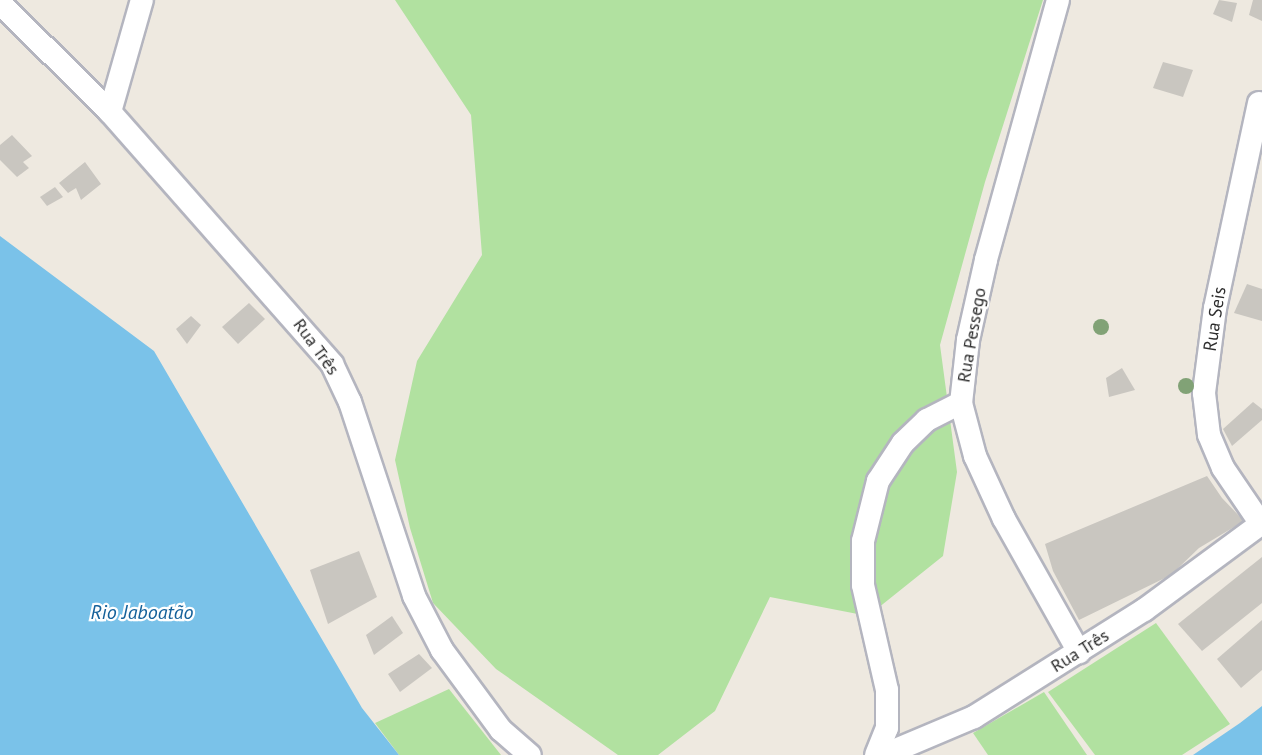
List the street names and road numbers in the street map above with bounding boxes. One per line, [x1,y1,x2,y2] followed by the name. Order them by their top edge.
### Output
[1199,285,1231,353] street label: Rua Seis
[953,286,991,384] street label: Rua Pessego
[288,314,344,380] street label: Rua Três
[1047,625,1113,677] street label: Rua Três

